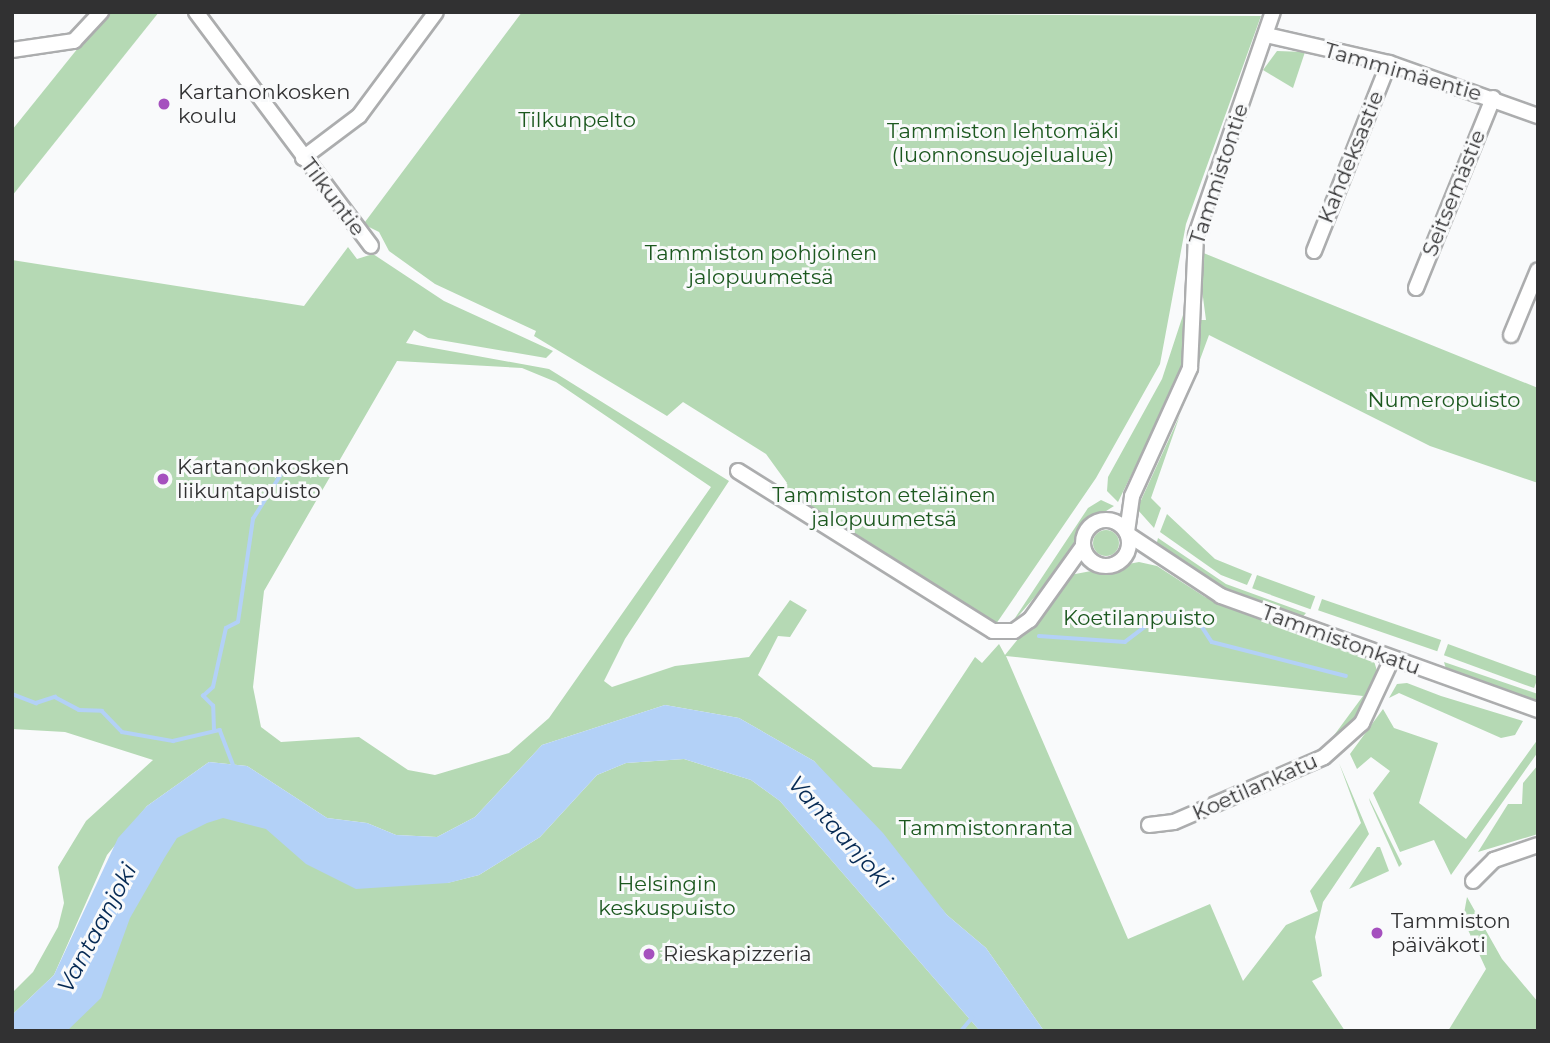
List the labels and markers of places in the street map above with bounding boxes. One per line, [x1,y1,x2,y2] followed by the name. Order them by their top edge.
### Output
[178,79,350,129] place label: Kartanonkosken koulu
[156,96,172,112] marker: Kartanonkosken koulu
[177,454,349,504] place label: Kartanonkosken liikuntapuisto
[155,471,171,487] marker: Kartanonkosken liikuntapuisto
[1391,908,1511,958] place label: Tammiston päiväkoti
[1369,925,1385,941] marker: Tammiston päiväkoti
[663,941,812,967] place label: Rieskapizzeria
[641,946,657,962] marker: Rieskapizzeria

